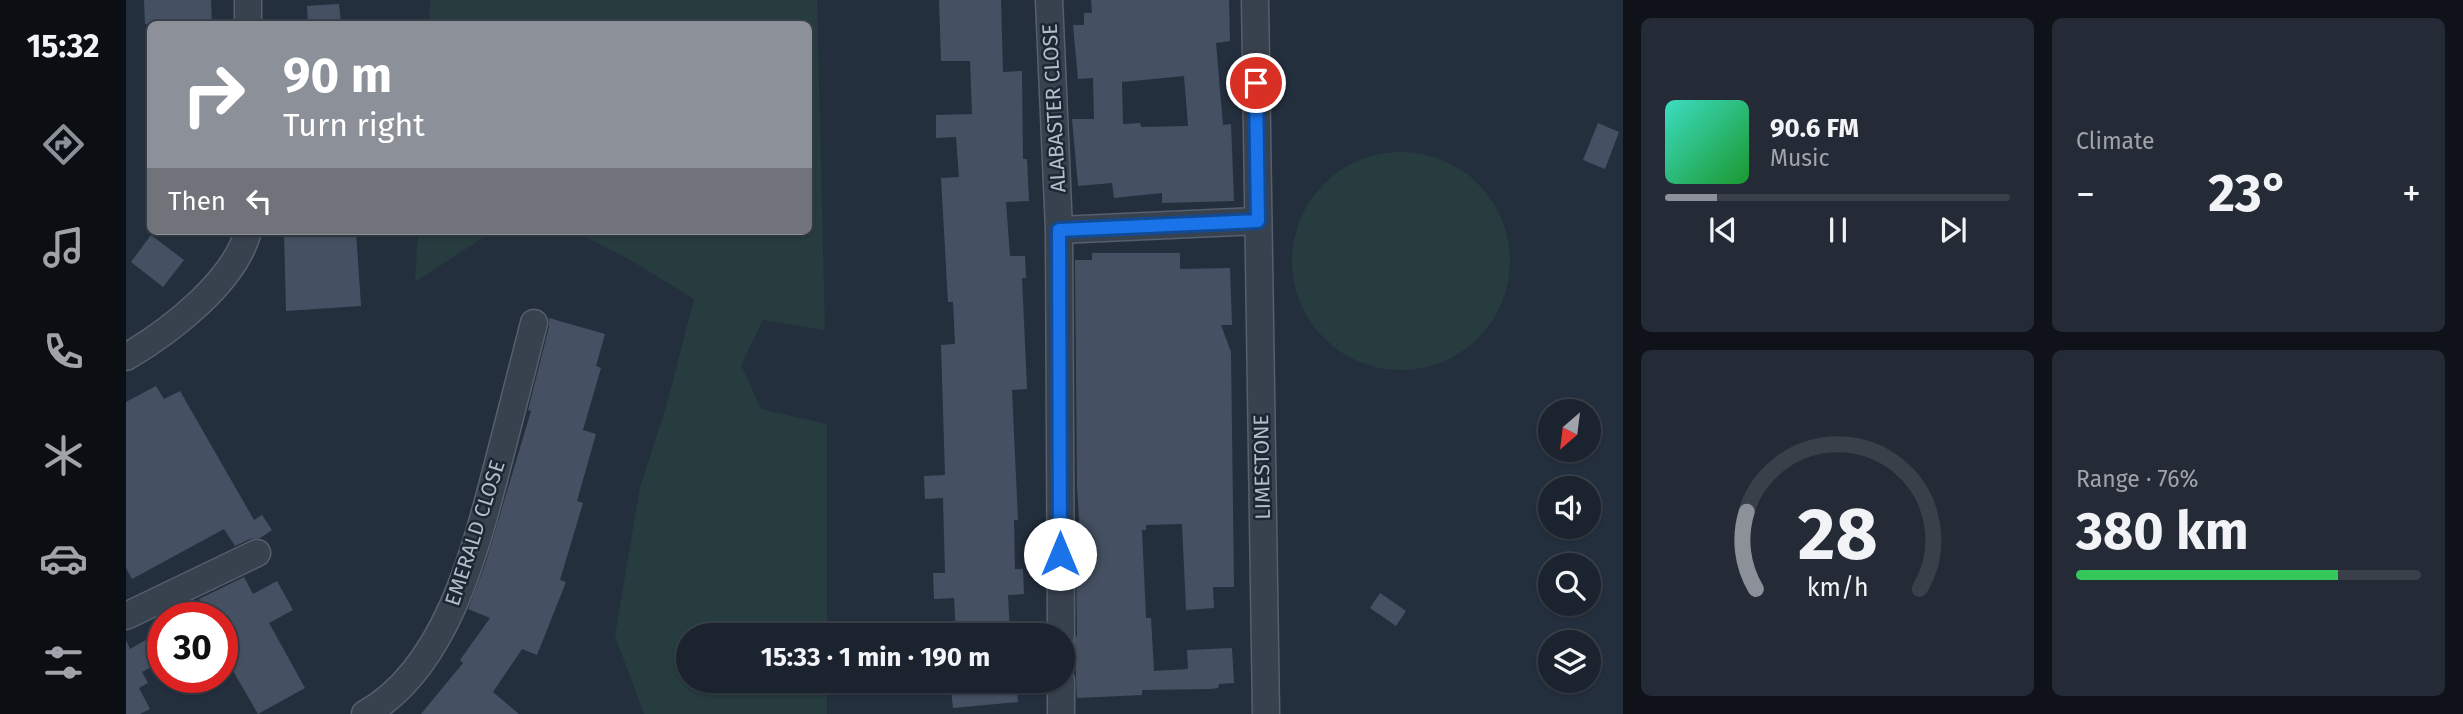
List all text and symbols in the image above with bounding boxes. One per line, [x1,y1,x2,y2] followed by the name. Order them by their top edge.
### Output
[1037,23,1071,193] street label: ALABASTER CLOSE
[26,27,100,65] text: 15:32
[283,46,392,105] text: 90 m
[168,49,259,140] icon: right
[1226,53,1286,113] pin
[1237,64,1275,102] icon: arrive
[283,106,425,144] text: Turn right
[1770,113,1859,144] text: 90.6 FM
[39,120,88,169] icon: directions
[2076,127,2155,155] text: Climate
[1770,144,1830,172] text: Music
[2208,162,2289,225] text: 23°
[2076,171,2095,217] text: −
[2402,171,2421,217] text: +
[240,182,278,220] icon: left
[168,186,226,217] text: Then
[1704,211,1742,249] icon: previous
[1819,211,1857,249] icon: pause
[1934,211,1972,249] icon: next
[39,223,88,272] icon: music
[39,327,88,376] icon: phone
[1538,399,1601,462] north arrow
[1538,399,1601,693] map controls
[1248,414,1276,520] street label: LIMESTONE
[39,431,88,480] icon: climate
[439,457,511,609] street label: EMERALD CLOSE
[2076,465,2198,493] text: Range · 76%
[1538,476,1601,539] button: sound
[1798,491,1877,578] text: 28
[2076,500,2249,563] text: 380 km
[1023,517,1097,591] position arrow
[39,534,88,583] icon: car
[1538,553,1601,616] button: search
[1807,573,1868,603] text: km/h
[147,602,238,693] speed limit sign: 30
[1538,630,1601,693] button: layers
[39,638,88,687] icon: filters
[761,642,990,673] text: 15:33 · 1 min · 190 m

